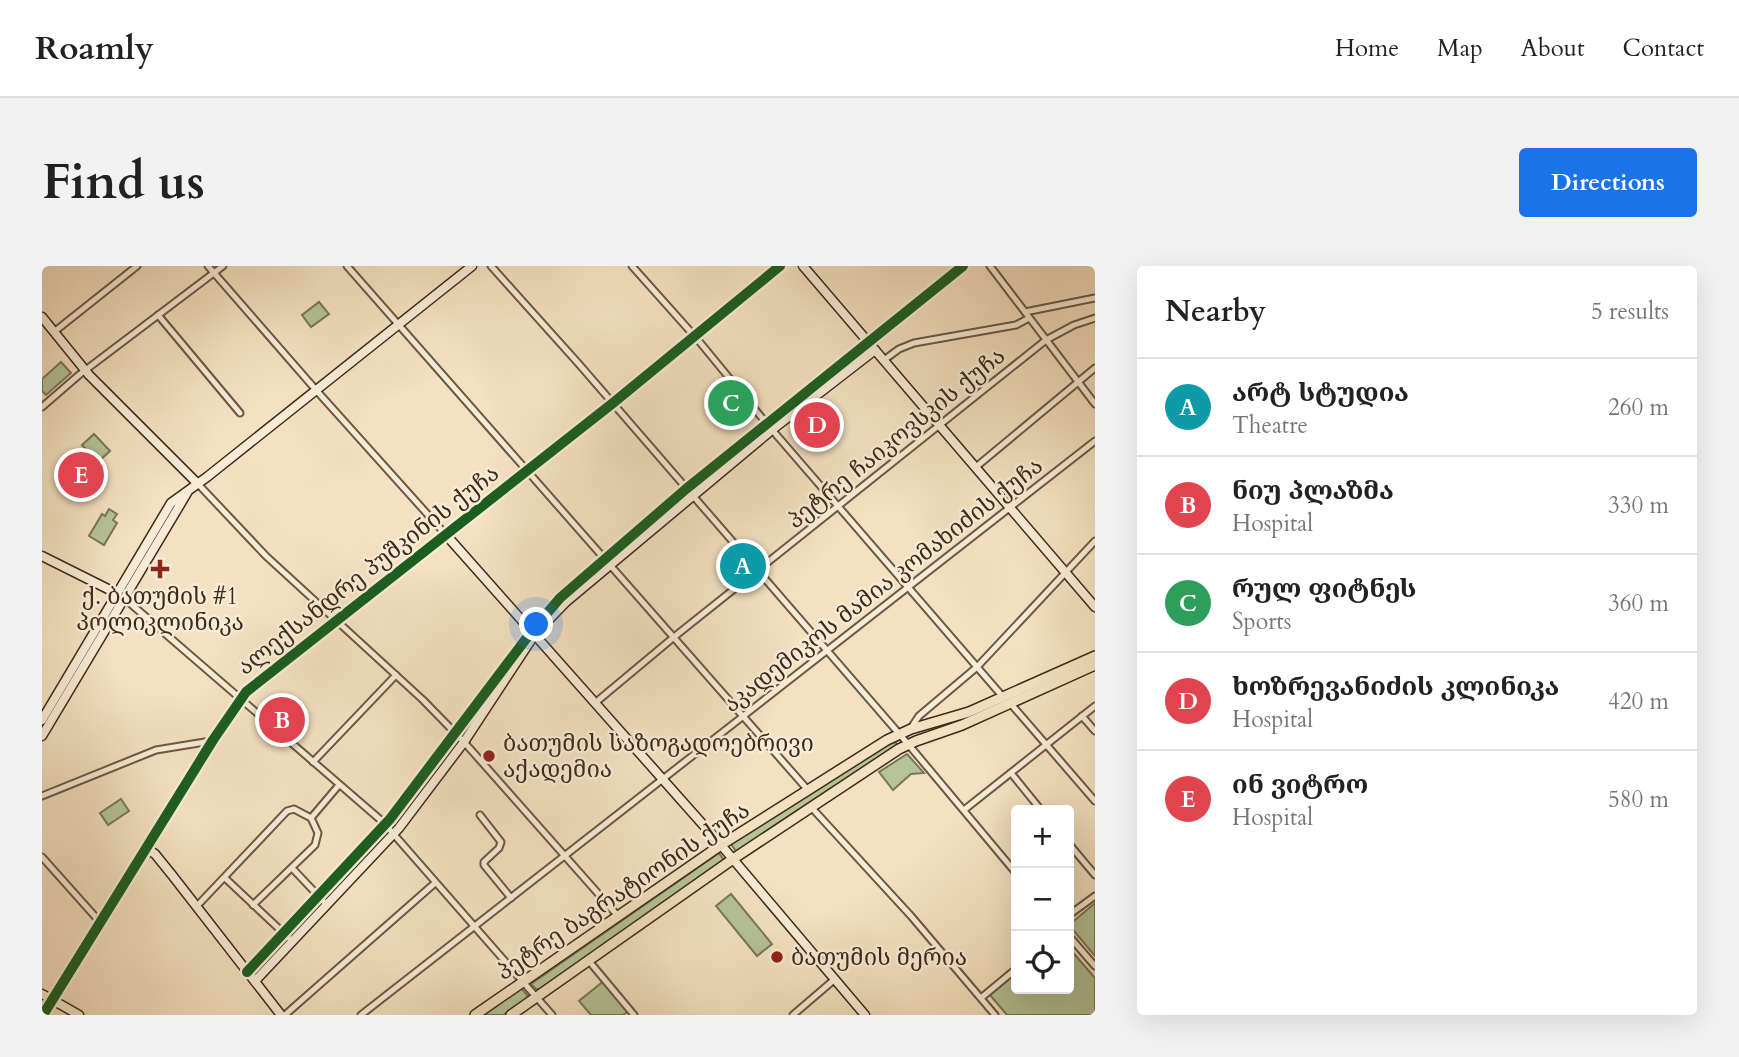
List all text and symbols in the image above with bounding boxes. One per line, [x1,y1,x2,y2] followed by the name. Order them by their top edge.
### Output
[35,26,154,71] text: Roamly
[1335,32,1399,65] text: Home
[1437,32,1483,65] text: Map
[1521,32,1585,65] text: About
[1623,32,1704,65] text: Contact
[1519,148,1697,217] button: Directions
[42,149,205,216] text: Find us
[1165,291,1266,332] text: Nearby
[1591,296,1669,327] text: 5 results
[780,340,1012,536] street label: პეტრე ჩაიკოვსკის ქუჩა
[1232,375,1409,410] text: არტ სტუდია
[708,377,754,429] pin: C
[1179,392,1197,423] text: A
[1608,392,1669,423] text: 260 m
[794,399,840,451] pin: D
[1232,410,1308,441] text: Theatre
[58,449,104,501] pin: E
[717,450,1049,720] street label: აკადემიკოს მამია კომახიძის ქუჩა
[231,458,505,682] street label: ალექსანდრე პუშკინის ქუჩა
[1232,473,1394,508] text: ნიუ პლაზმა
[1180,490,1196,521] text: B
[1608,490,1669,521] text: 330 m
[1232,508,1313,539] text: Hospital
[720,540,766,592] pin: A
[150,559,170,579] marker: ქ. ბათუმის #1 პოლიკლინიკა
[1232,571,1417,606] text: რულ ფიტნეს
[76,581,244,638] place label: ქ. ბათუმის #1 პოლიკლინიკა
[1179,588,1197,619] text: C
[1608,588,1669,619] text: 360 m
[1232,606,1292,637] text: Sports
[519,607,553,641] your location
[1232,669,1559,704] text: ხოზრევანიძის კლინიკა
[1178,686,1198,717] text: D
[1608,686,1669,717] text: 420 m
[259,694,305,746] pin: B
[1232,704,1313,735] text: Hospital
[503,728,814,785] place label: ბათუმის საზოგადოებრივი აქადემია
[481,748,497,764] marker: ბათუმის საზოგადოებრივი აქადემია
[1232,767,1368,802] text: ინ ვიტრო
[1181,784,1195,815] text: E
[1608,784,1669,815] text: 580 m
[490,795,756,987] street label: პეტრე ბაგრატიონის ქუჩა
[1232,802,1313,833] text: Hospital
[1011,805,1074,994] map controls
[1011,805,1074,868] button: +
[1011,868,1074,931] button: −
[1011,931,1074,994] button: locate
[791,942,967,973] place label: ბათუმის მერია
[769,949,785,965] marker: ბათუმის მერია

